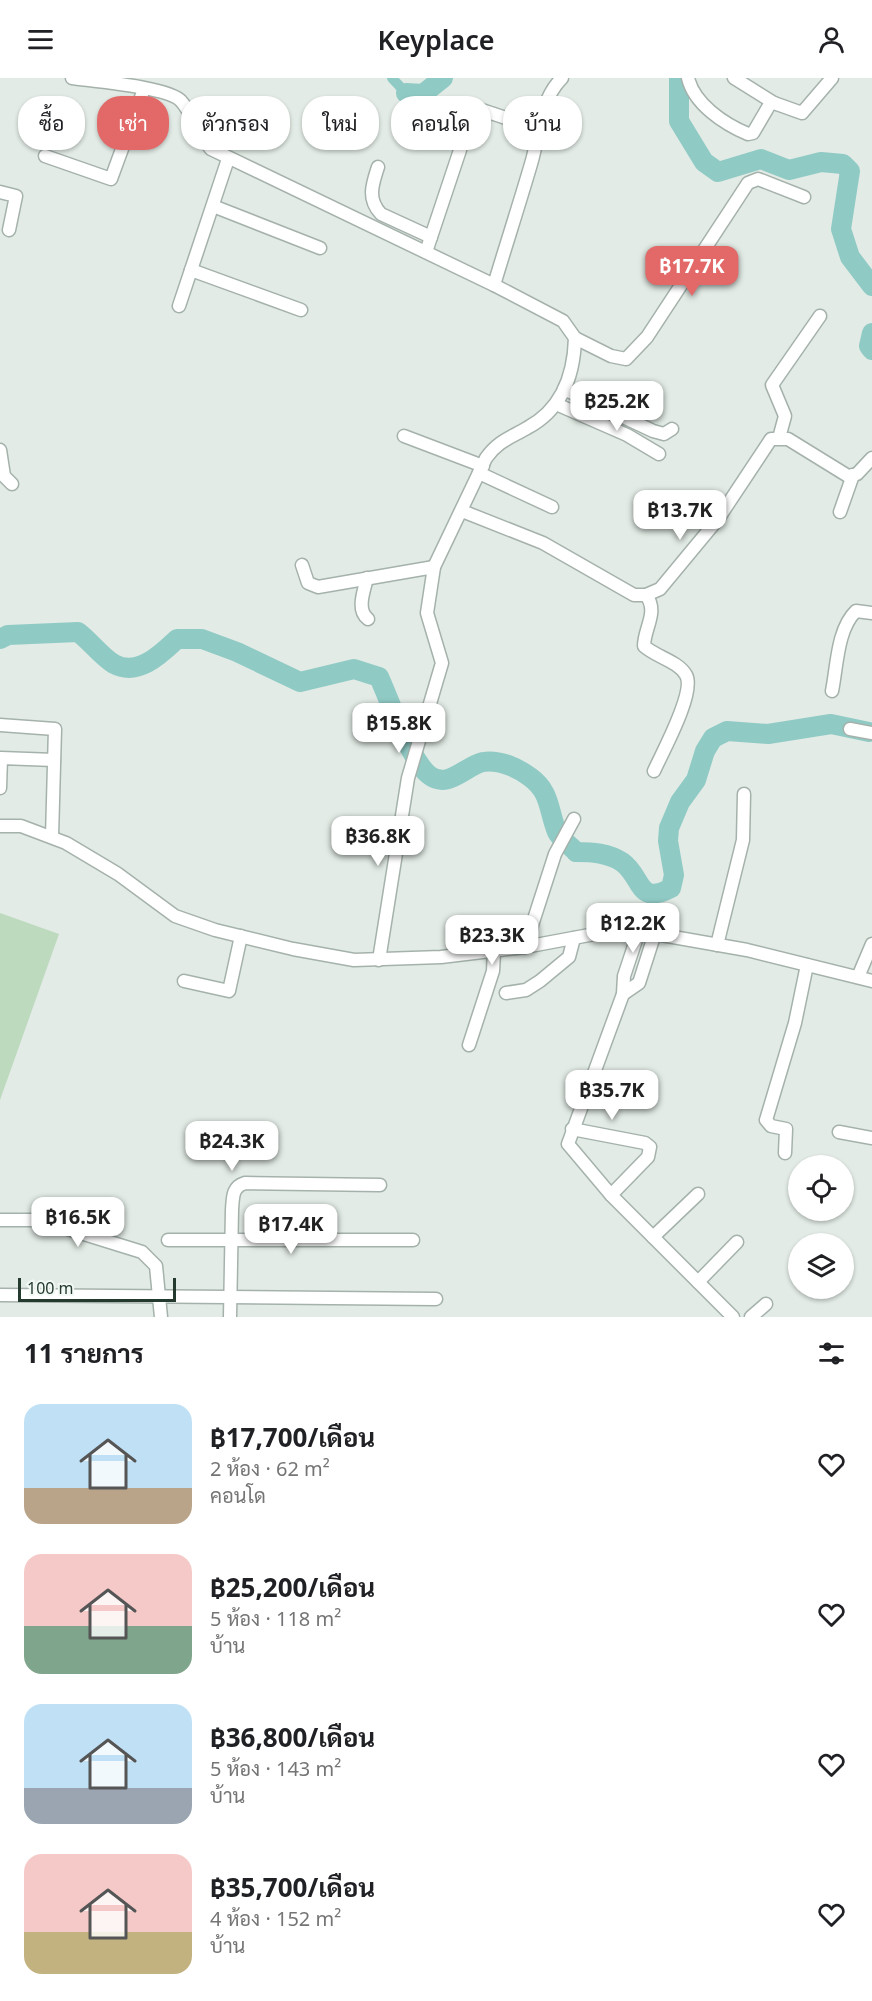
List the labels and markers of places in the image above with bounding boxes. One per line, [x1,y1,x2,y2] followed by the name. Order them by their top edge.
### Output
[643,246,741,297] pin: ฿17.7K
[568,381,666,432] pin: ฿25.2K
[631,490,729,541] pin: ฿13.7K
[350,703,448,754] pin: ฿15.8K
[329,816,427,867] pin: ฿36.8K
[584,903,682,954] pin: ฿12.2K
[443,915,541,966] pin: ฿23.3K
[563,1070,661,1121] pin: ฿35.7K
[183,1121,281,1172] pin: ฿24.3K
[29,1197,127,1248] pin: ฿16.5K
[242,1204,340,1255] pin: ฿17.4K

